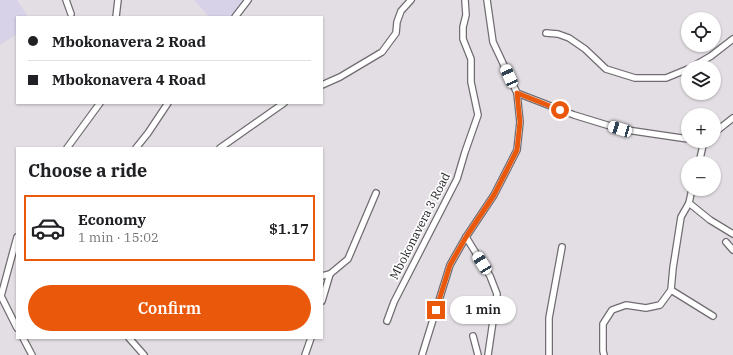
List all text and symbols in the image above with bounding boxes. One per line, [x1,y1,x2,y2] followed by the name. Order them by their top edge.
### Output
[681,12,721,196] map controls
[681,12,721,52] button: locate
[52,32,206,51] text: Mbokonavera 2 Road
[681,60,721,100] button: layers
[499,63,519,89] car
[52,70,206,89] text: Mbokonavera 4 Road
[551,101,569,119] route start
[681,108,721,148] button: +
[607,120,633,138] car
[681,156,721,196] button: −
[28,159,147,182] text: Choose a ride
[386,170,453,282] street label: Mbokonavera 3 Road
[30,210,66,246] icon: car
[78,210,146,229] text: Economy
[269,219,309,238] text: $1.17
[78,229,159,246] text: 1 min · 15:02
[471,250,493,276] car
[28,285,311,331] button: Confirm
[450,296,516,324] callout: 1 min
[427,301,445,319] route end
[465,301,501,318] text: 1 min

